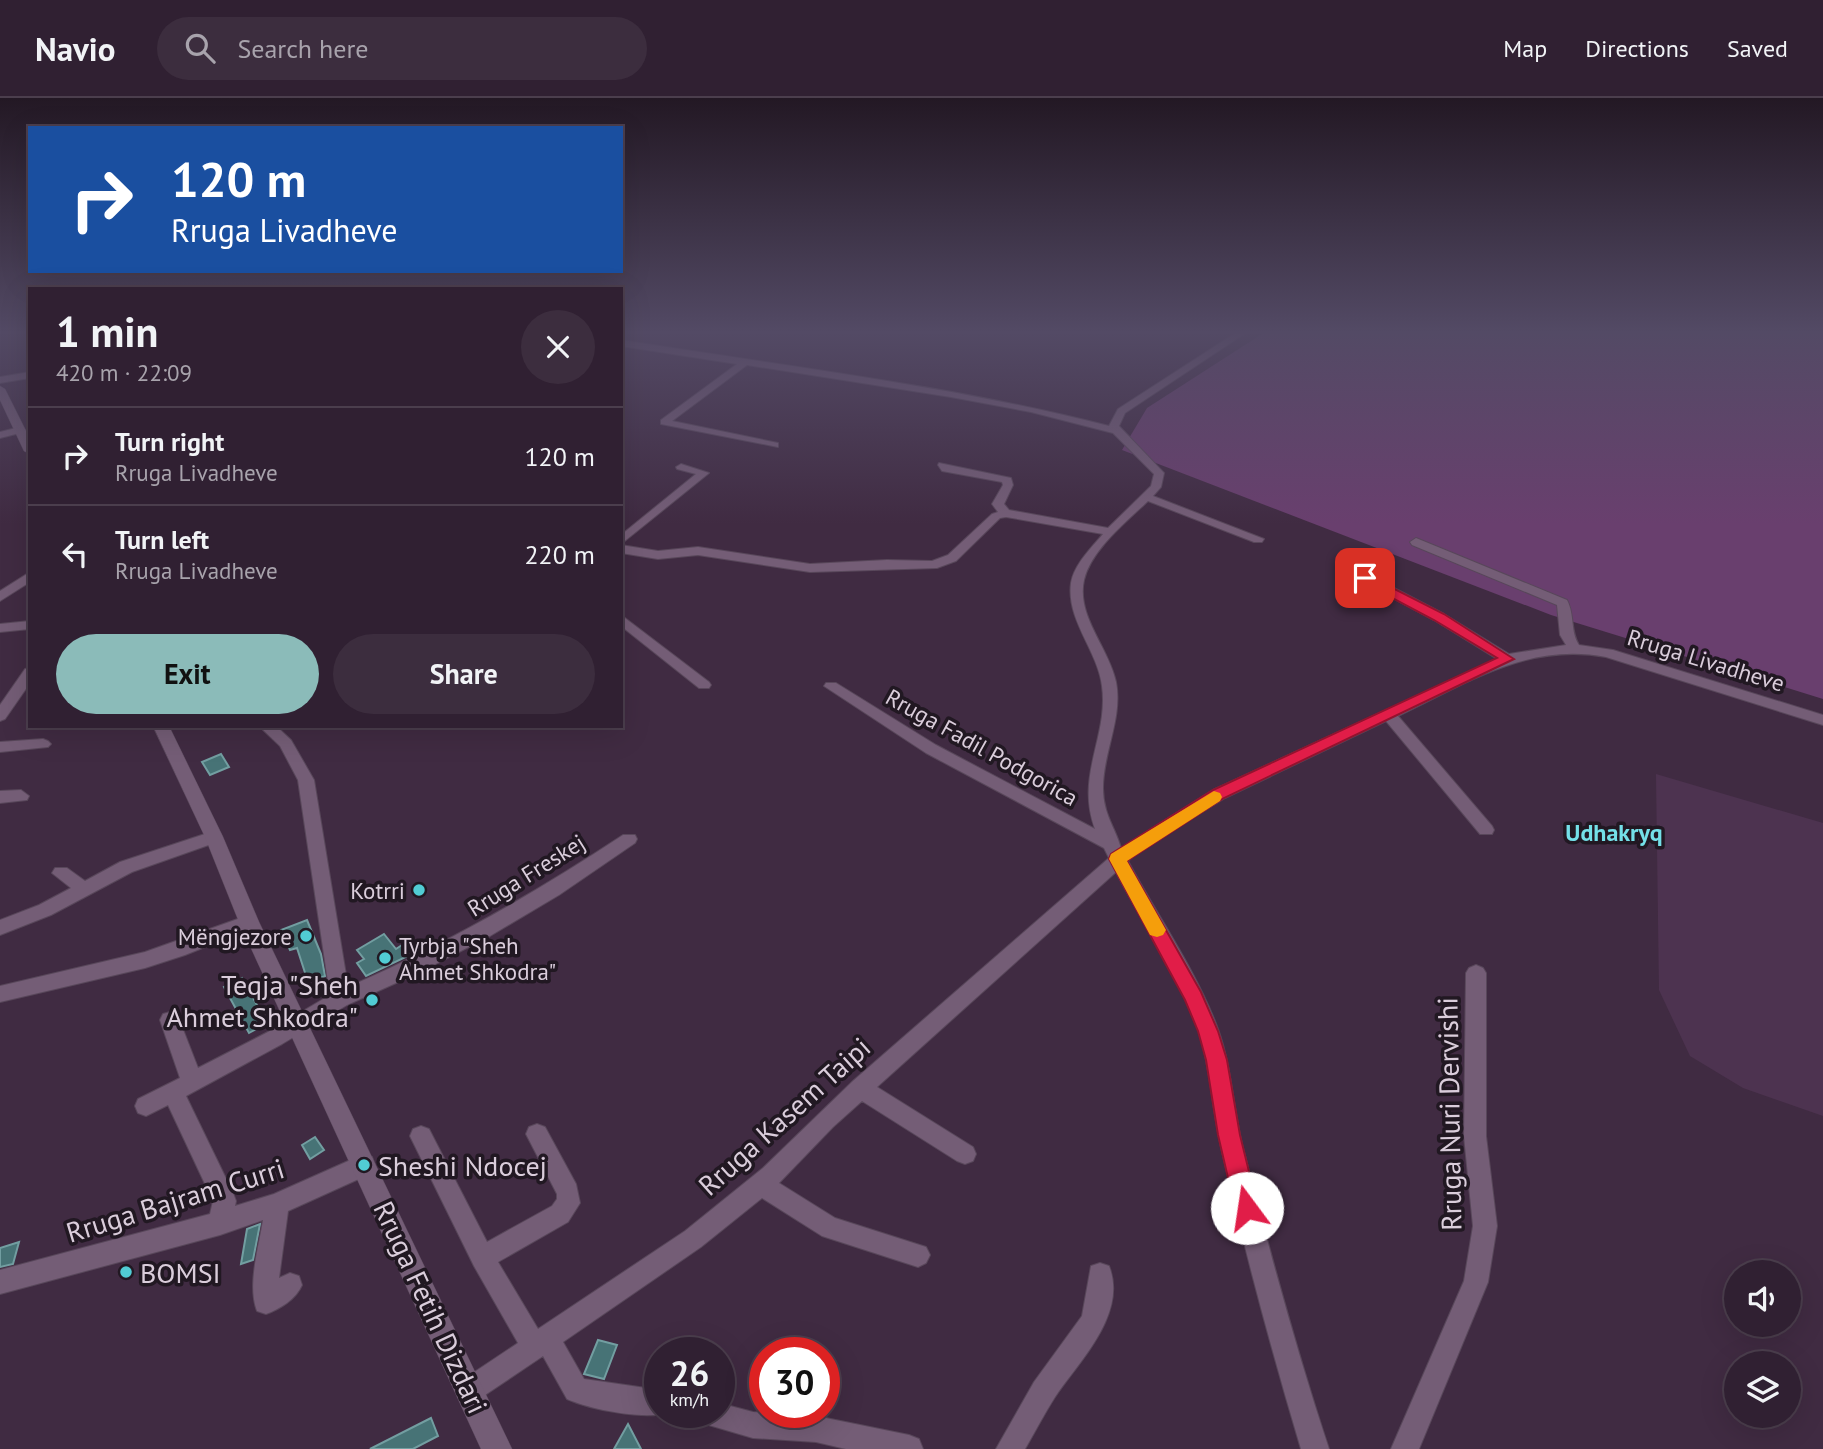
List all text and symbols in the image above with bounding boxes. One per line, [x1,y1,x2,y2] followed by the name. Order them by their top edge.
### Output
[157,17,647,80] search box
[35,27,115,70] text: Navio
[181,29,219,67] icon: search
[237,32,369,65] text: Search here
[1503,33,1547,64] text: Map
[1585,33,1689,64] text: Directions
[1727,33,1788,64] text: Saved
[171,147,306,211] text: 120 m
[56,154,147,245] icon: right
[171,209,397,251] text: Rruga Livadheve
[56,304,158,359] text: 1 min
[521,310,595,384] button: close
[56,358,192,387] text: 420 m · 22:09
[115,425,224,458] text: Turn right
[56,437,94,475] icon: right
[524,440,595,473] text: 120 m
[115,458,278,487] text: Rruga Livadheve
[115,523,209,556] text: Turn left
[56,535,94,573] icon: left
[524,538,595,571] text: 220 m
[1335,548,1395,608] pin
[115,556,278,585] text: Rruga Livadheve
[1346,559,1384,597] icon: arrive
[1624,622,1788,698] street label: Rruga Livadheve
[56,634,319,714] button: Exit
[333,634,595,714] button: Share
[881,682,1083,812] street label: Rruga Fadil Podgorica
[1565,817,1663,848] district label: Udhakryq
[462,827,590,923] street label: Rruga Freskej
[350,876,405,905] place label: Kotrri
[411,882,427,898] marker: Kotrri
[178,922,292,951] place label: Mëngjezore
[298,928,314,944] marker: Mëngjezore
[399,931,556,986] place label: Tyrbja "Sheh Ahmet Shkodra"
[377,950,393,966] marker: Tyrbja "Sheh Ahmet Shkodra"
[166,966,358,1035] place label: Teqja "Sheh Ahmet Shkodra"
[364,992,380,1008] marker: Teqja "Sheh Ahmet Shkodra"
[1428,997,1470,1231] street label: Rruga Nuri Dervishi
[690,1029,878,1203] street label: Rruga Kasem Taipi
[378,1147,547,1184] place label: Sheshi Ndocej
[62,1149,288,1251] street label: Rruga Bajram Curri
[356,1157,372,1173] marker: Sheshi Ndocej
[1210,1171,1284,1245] position arrow
[366,1195,496,1419] street label: Rruga Fetih Dizdari
[140,1254,221,1291] place label: BOMSI
[1724,1260,1801,1428] map controls
[1724,1260,1801,1337] button: sound
[118,1264,134,1280] marker: BOMSI
[749,1337,840,1428] speed limit sign: 30
[670,1350,709,1396] text: 26
[1724,1351,1801,1428] button: layers
[670,1388,709,1411] text: km/h

